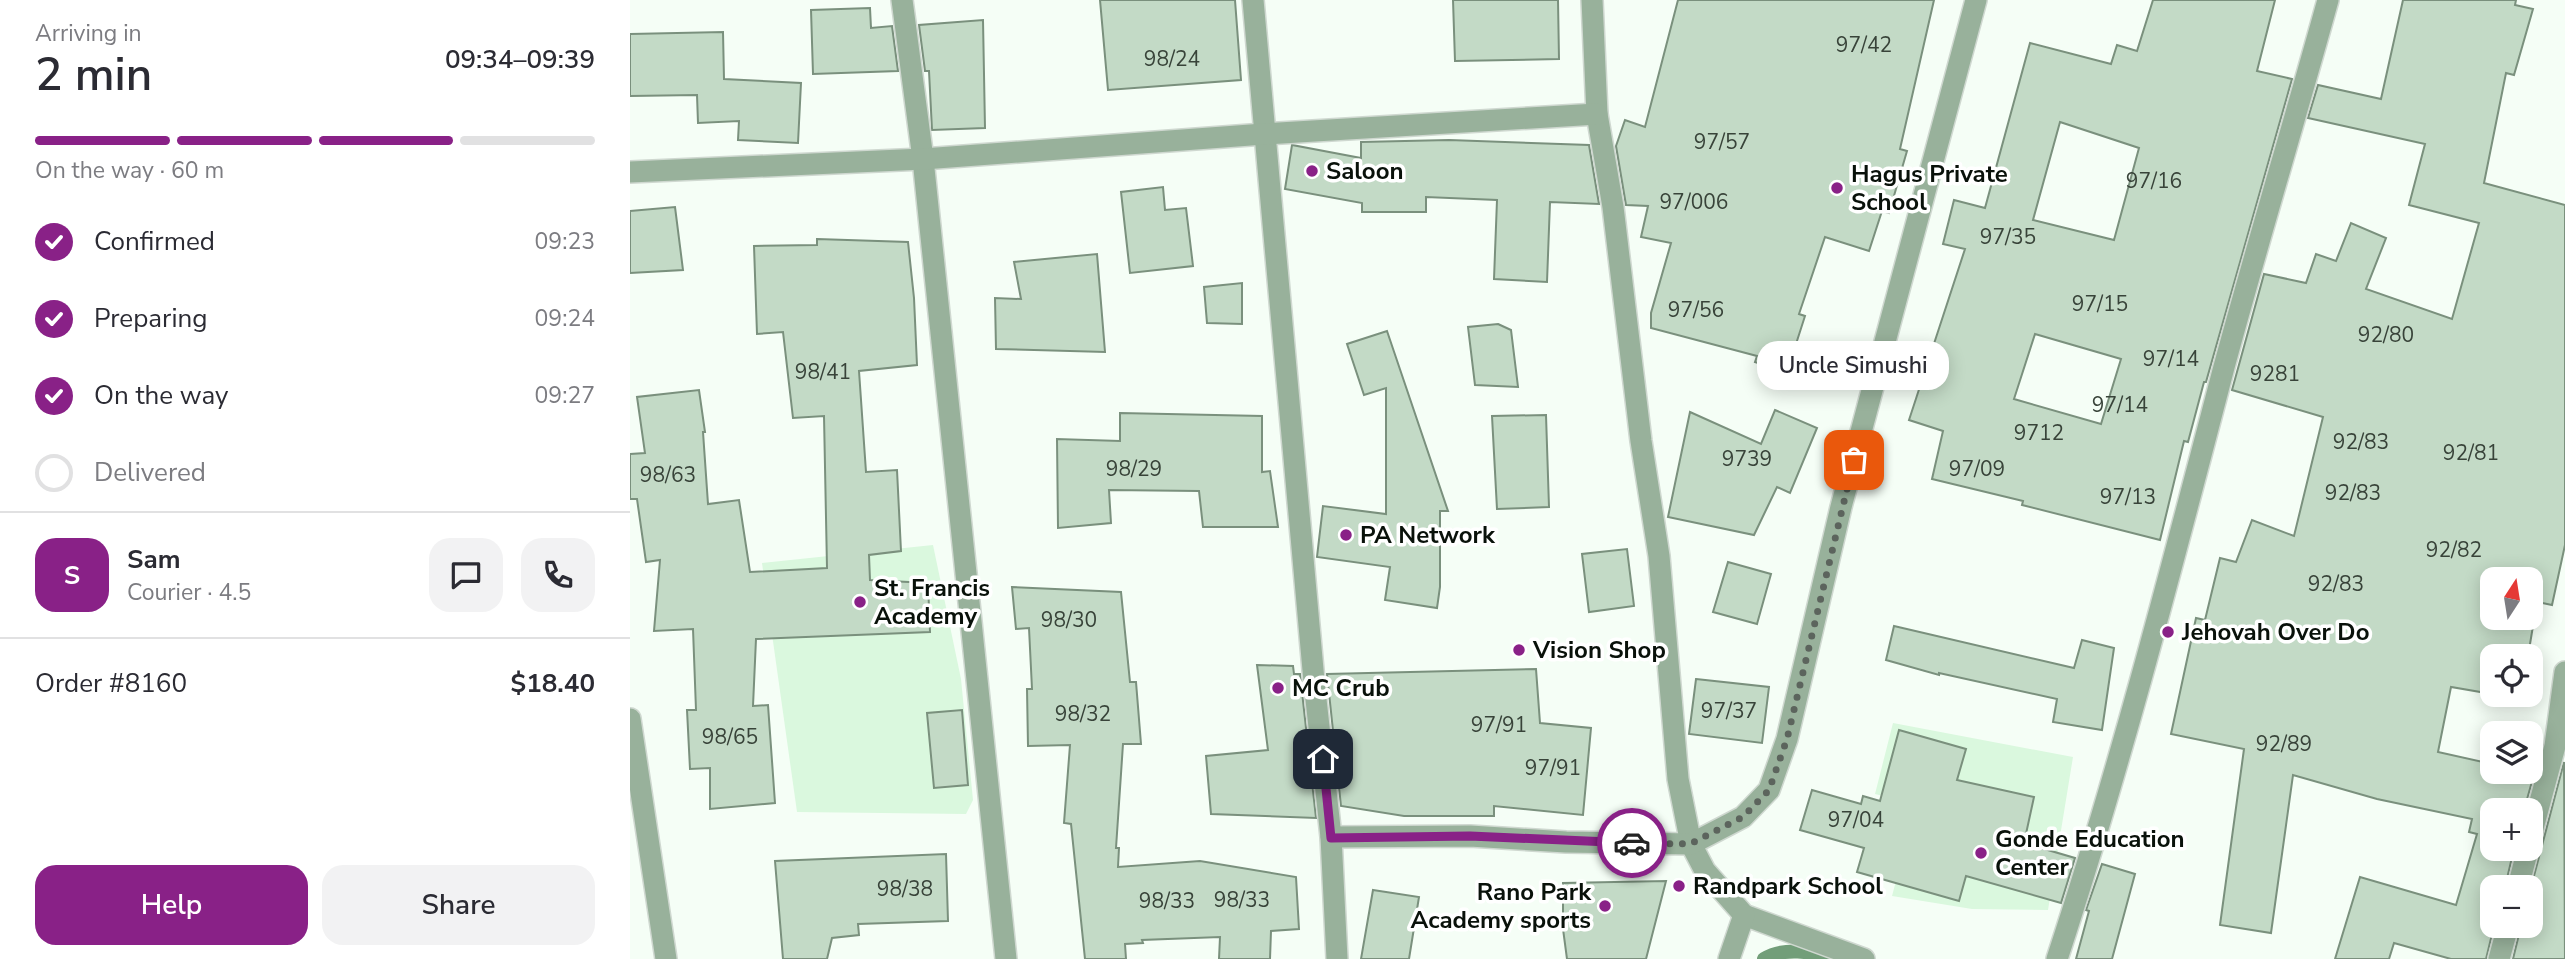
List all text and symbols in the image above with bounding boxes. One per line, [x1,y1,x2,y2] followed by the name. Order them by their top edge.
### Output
[35,18,142,49] text: Arriving in
[1836,31,1892,59] house number: 97/42
[445,42,595,77] text: 09:34–09:39
[35,43,152,106] text: 2 min
[1144,45,1200,73] house number: 98/24
[1694,128,1750,156] house number: 97/57
[35,155,224,186] text: On the way · 60 m
[1326,155,1404,187] place label: Saloon
[1851,158,2008,218] place label: Hagus Private School
[1304,163,1320,179] marker: Saloon
[2126,167,2182,195] house number: 97/16
[1829,180,1845,196] marker: Hagus Private School
[1660,188,1728,216] house number: 97/006
[35,223,73,261] icon: check
[1980,223,2036,251] house number: 97/35
[94,224,215,259] text: Confirmed
[535,226,595,257] text: 09:23
[2072,290,2128,318] house number: 97/15
[1668,296,1724,324] house number: 97/56
[35,300,73,338] icon: check
[94,301,207,336] text: Preparing
[535,303,595,334] text: 09:24
[2358,321,2414,349] house number: 92/80
[1758,341,1950,390] callout: Uncle Simushi
[2143,345,2199,373] house number: 97/14
[1778,350,1928,381] text: Uncle Simushi
[795,358,851,386] house number: 98/41
[2250,360,2300,388] house number: 9281
[35,377,73,415] icon: check
[94,378,228,413] text: On the way
[535,380,595,411] text: 09:27
[2092,391,2148,419] house number: 97/14
[2014,419,2064,447] house number: 9712
[2333,428,2389,456] house number: 92/83
[1824,430,1884,490] pin
[2443,439,2499,467] house number: 92/81
[1835,441,1873,479] icon: bag
[1722,445,1772,473] house number: 9739
[94,455,206,490] text: Delivered
[1106,455,1162,483] house number: 98/29
[1949,455,2005,483] house number: 97/09
[640,461,696,489] house number: 98/63
[2325,479,2381,507] house number: 92/83
[2100,483,2156,511] house number: 97/13
[1360,519,1496,551] place label: PA Network
[1338,527,1354,543] marker: PA Network
[2426,536,2482,564] house number: 92/82
[429,538,503,612] button: chat
[521,538,595,612] button: phone
[127,542,180,577] text: Sam
[64,558,80,593] text: S
[2480,567,2543,630] north arrow
[2480,567,2543,938] map controls
[2308,570,2364,598] house number: 92/83
[874,572,990,632] place label: St. Francis Academy
[127,577,251,608] text: Courier · 4.5
[852,594,868,610] marker: St. Francis Academy
[1041,606,1097,634] house number: 98/30
[2181,616,2369,648] place label: Jehovah Over Do
[2160,624,2176,640] marker: Jehovah Over Do
[1532,634,1666,666] place label: Vision Shop
[1511,642,1527,658] marker: Vision Shop
[2480,644,2543,707] button: locate
[35,666,187,701] text: Order #8160
[511,666,595,701] text: $18.40
[1292,672,1390,704] place label: MC Crub
[1270,680,1286,696] marker: MC Crub
[1701,697,1757,725] house number: 97/37
[1055,700,1111,728] house number: 98/32
[1471,711,1527,739] house number: 97/91
[2480,721,2543,784] button: layers
[702,723,758,751] house number: 98/65
[1293,729,1353,789] pin
[2256,730,2312,758] house number: 92/89
[1304,740,1342,778] icon: home
[1525,754,1581,782] house number: 97/91
[2480,798,2543,861] button: +
[1828,806,1884,834] house number: 97/04
[1597,808,1667,878] courier
[1995,823,2185,883] place label: Gonde Education Center
[1613,824,1651,862] icon: car
[1973,845,1989,861] marker: Gonde Education Center
[35,865,308,945] button: Help
[322,865,595,945] button: Share
[1693,870,1883,902] place label: Randpark School
[877,875,933,903] house number: 98/38
[2480,875,2543,938] button: −
[1410,876,1592,936] place label: Rano Park Academy sports
[1671,878,1687,894] marker: Randpark School
[1214,886,1270,914] house number: 98/33
[1139,887,1195,915] house number: 98/33
[1597,898,1613,914] marker: Rano Park Academy sports

